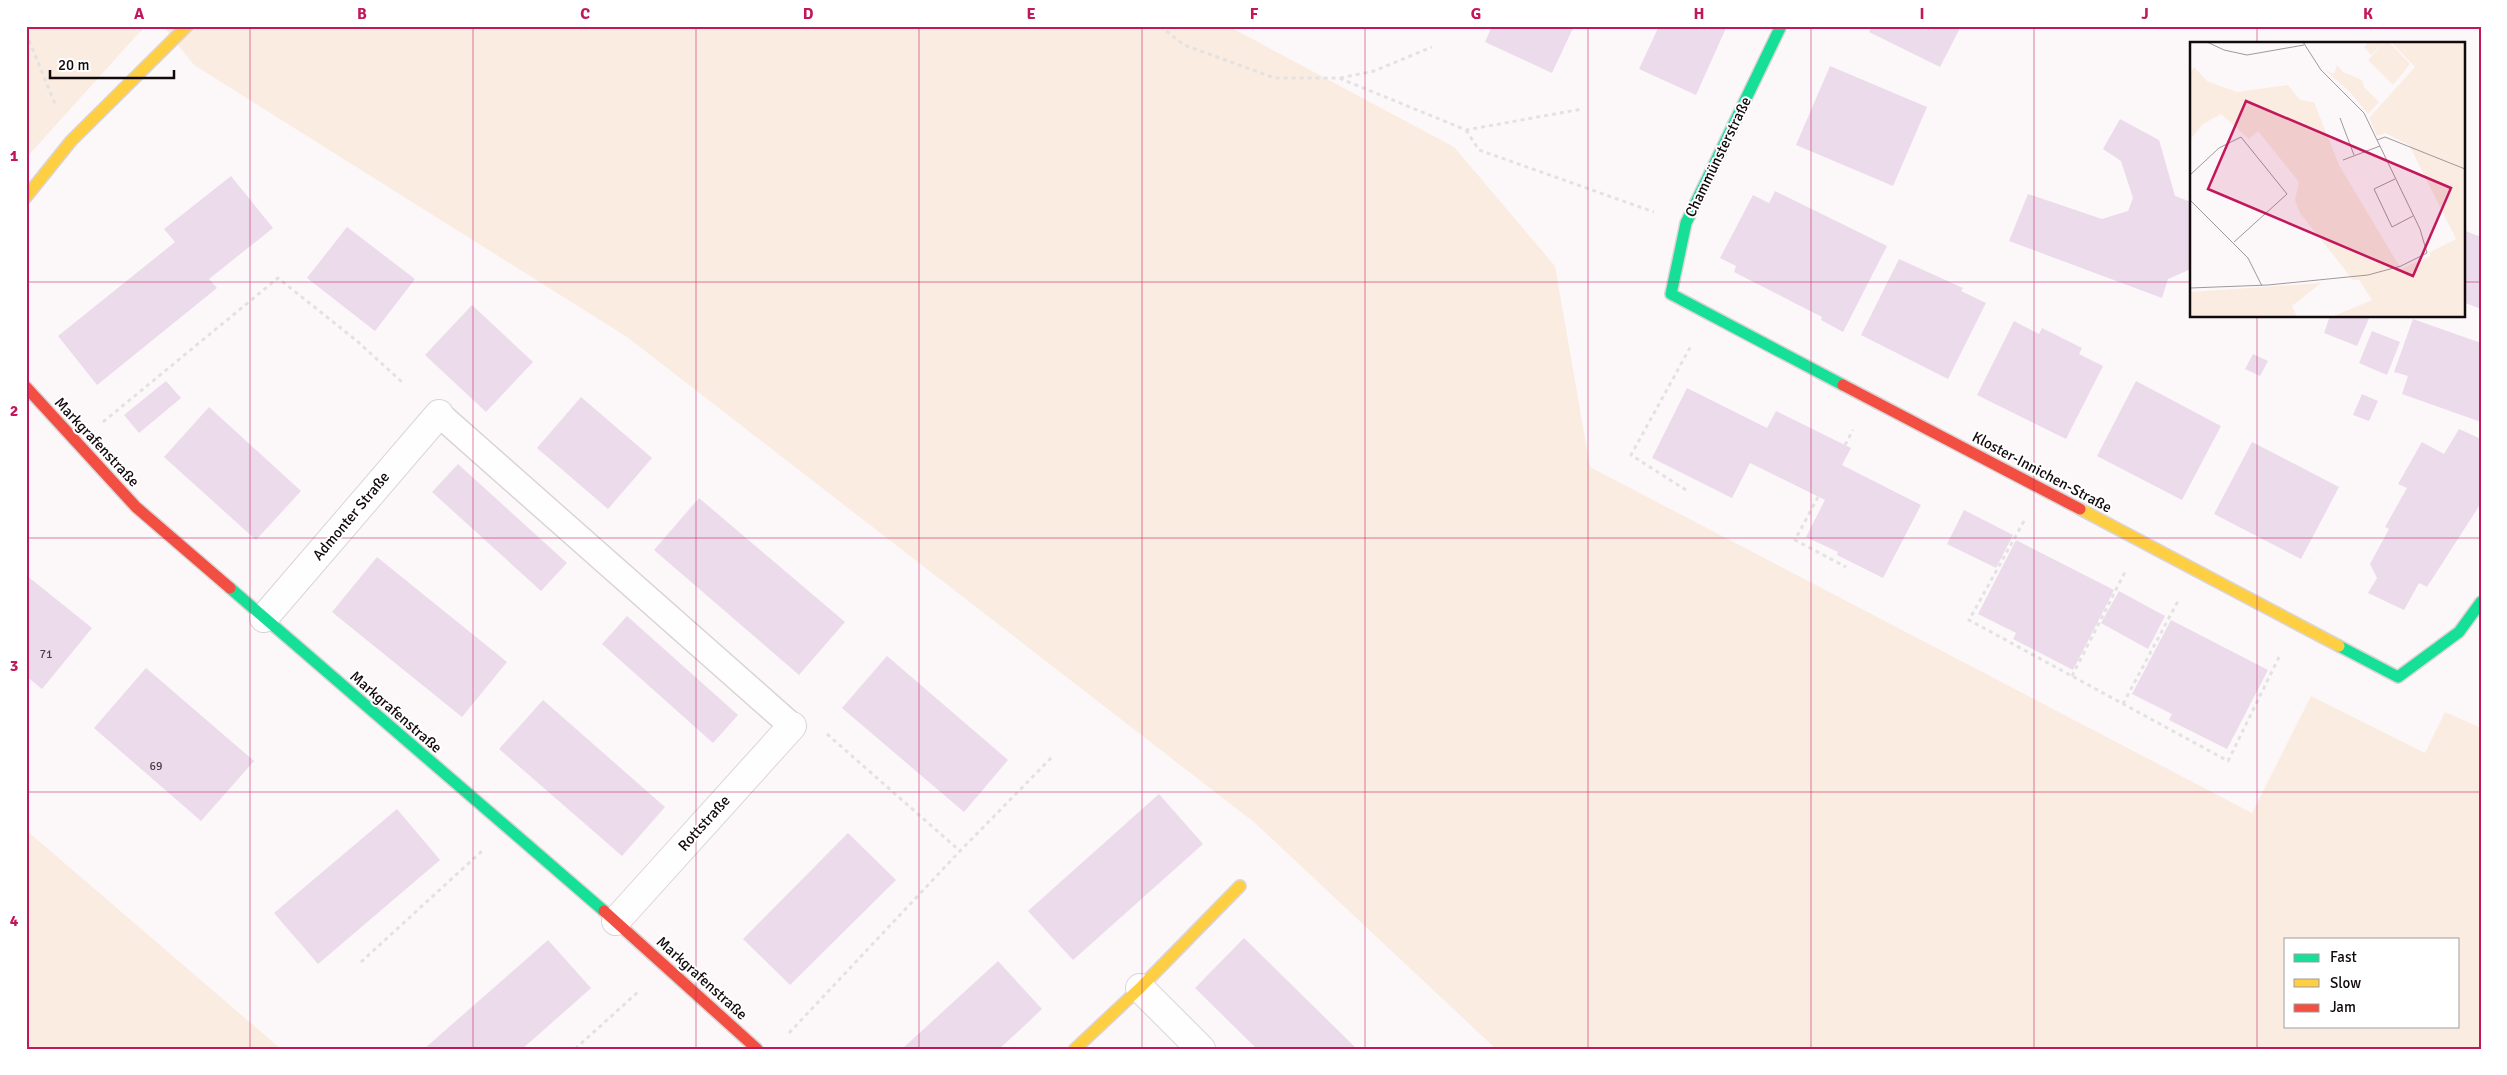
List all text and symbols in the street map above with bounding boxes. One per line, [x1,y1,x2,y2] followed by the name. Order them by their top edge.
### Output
[134,4,145,24] text: A
[357,4,367,24] text: B
[580,4,590,24] text: C
[803,4,814,24] text: D
[1026,4,1036,24] text: E
[1250,4,1259,24] text: F
[1471,4,1481,24] text: G
[1694,4,1704,24] text: H
[1919,4,1925,24] text: I
[2141,4,2149,24] text: J
[2363,4,2373,24] text: K
[2190,42,2464,318] inset map
[50,48,174,80] scale bar
[58,56,89,74] text: 20 m
[1681,94,1755,220] street label: Chammünsterstraße
[10,146,19,166] text: 1
[51,394,143,490] street label: Markgrafenstraße
[10,401,18,421] text: 2
[1969,428,2115,516] street label: Kloster-Innichen-Straße
[309,468,393,564] street label: Admonter Straße
[40,647,52,662] house number: 71
[10,656,18,676] text: 3
[346,667,446,757] street label: Markgrafenstraße
[150,759,162,774] house number: 69
[674,791,734,855] street label: Rottstraße
[10,911,19,931] text: 4
[653,933,751,1023] street label: Markgrafenstraße
[2284,938,2460,1028] legend
[2330,948,2357,966] text: Fast
[2330,974,2361,992] text: Slow
[2330,998,2356,1016] text: Jam

